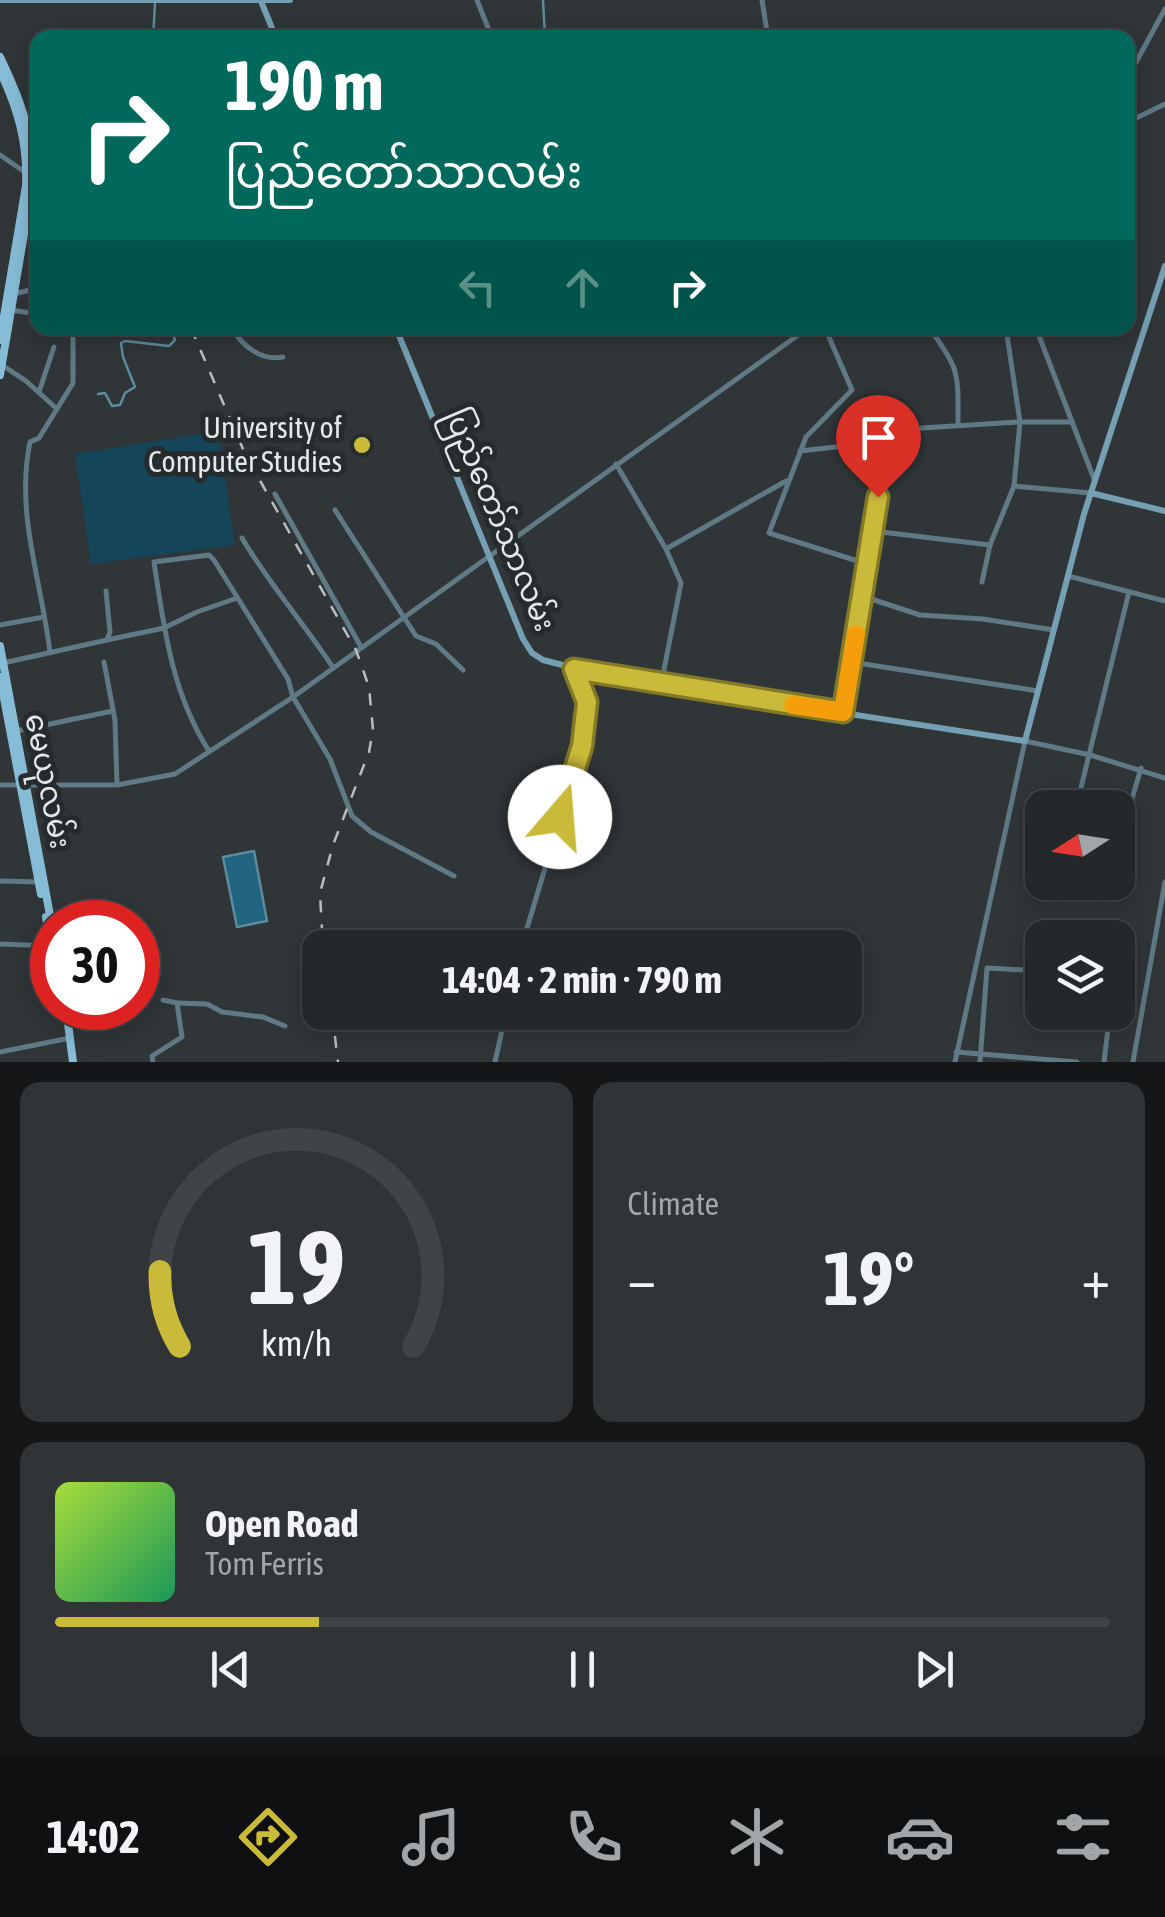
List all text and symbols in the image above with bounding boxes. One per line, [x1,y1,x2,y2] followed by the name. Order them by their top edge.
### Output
[225,45,384,125] text: 190 m
[60,70,190,200] icon: right
[225,146,582,198] text: ပြည်တော်သာလမ်း
[450,260,505,315] icon: left
[555,260,610,315] icon: ahead
[660,260,715,315] icon: right
[836,395,921,498] pin
[430,402,567,639] street label: ပြည်တော်သာလမ်း
[148,410,342,478] place label: University of Computer Studies
[851,410,906,465] icon: arrive
[351,434,373,456] marker: University of Computer Studies
[10,710,83,853] street label: မေယုလမ်း
[508,765,612,869] position arrow
[1025,790,1135,900] north arrow
[1025,790,1135,1030] map controls
[30,900,160,1030] speed limit sign: 30
[1025,920,1135,1030] button: layers
[442,958,722,1001] text: 14:04 · 2 min · 790 m
[628,1185,719,1222] text: Climate
[247,1207,345,1326] text: 19
[823,1235,914,1321] text: 19°
[628,1247,656,1310] text: −
[1081,1247,1110,1310] text: +
[261,1323,332,1364] text: km/h
[205,1502,359,1545] text: Open Road
[205,1545,324,1582] text: Tom Ferris
[203,1642,258,1697] icon: previous
[555,1642,610,1697] icon: pause
[907,1642,962,1697] icon: next
[233,1802,303,1872] icon: directions
[396,1802,466,1872] icon: music
[559,1802,629,1872] icon: phone
[722,1802,792,1872] icon: climate
[885,1802,955,1872] icon: car
[1048,1802,1118,1872] icon: filters
[47,1811,140,1863] text: 14:02

